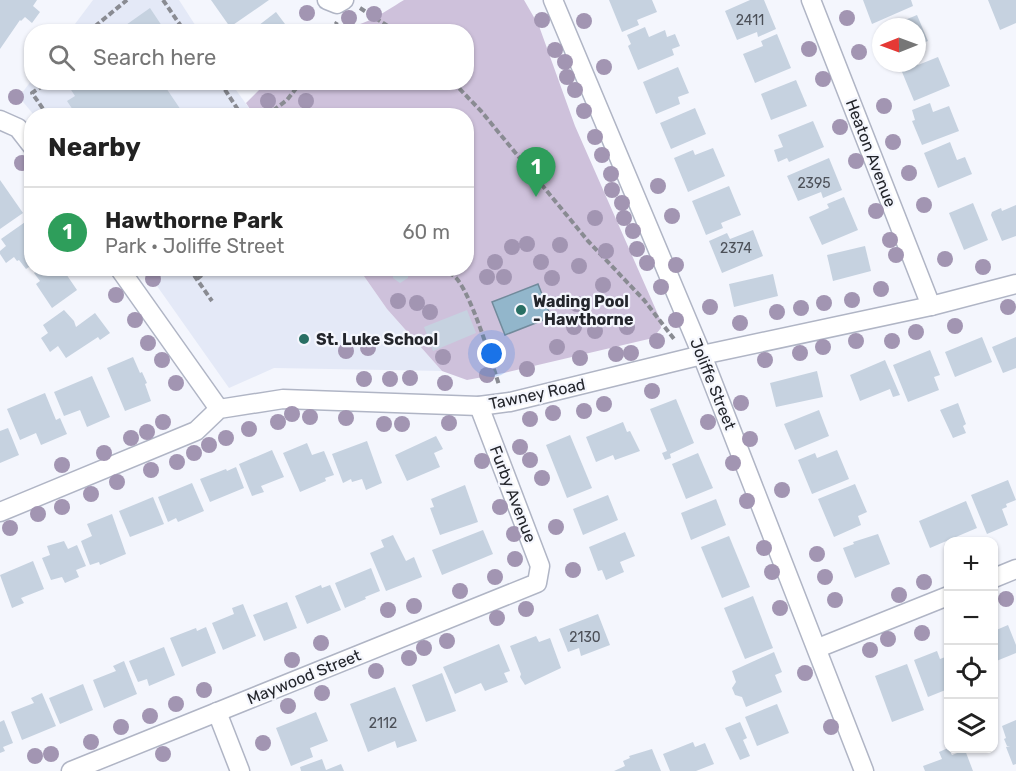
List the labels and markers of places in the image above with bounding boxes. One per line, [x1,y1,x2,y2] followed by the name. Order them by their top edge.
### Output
[516,148,556,197] pin: 1
[533,292,633,329] place label: Wading Pool - Hawthorne
[514,303,528,317] marker: Wading Pool - Hawthorne
[316,330,438,349] place label: St. Luke School
[297,332,311,346] marker: St. Luke School

